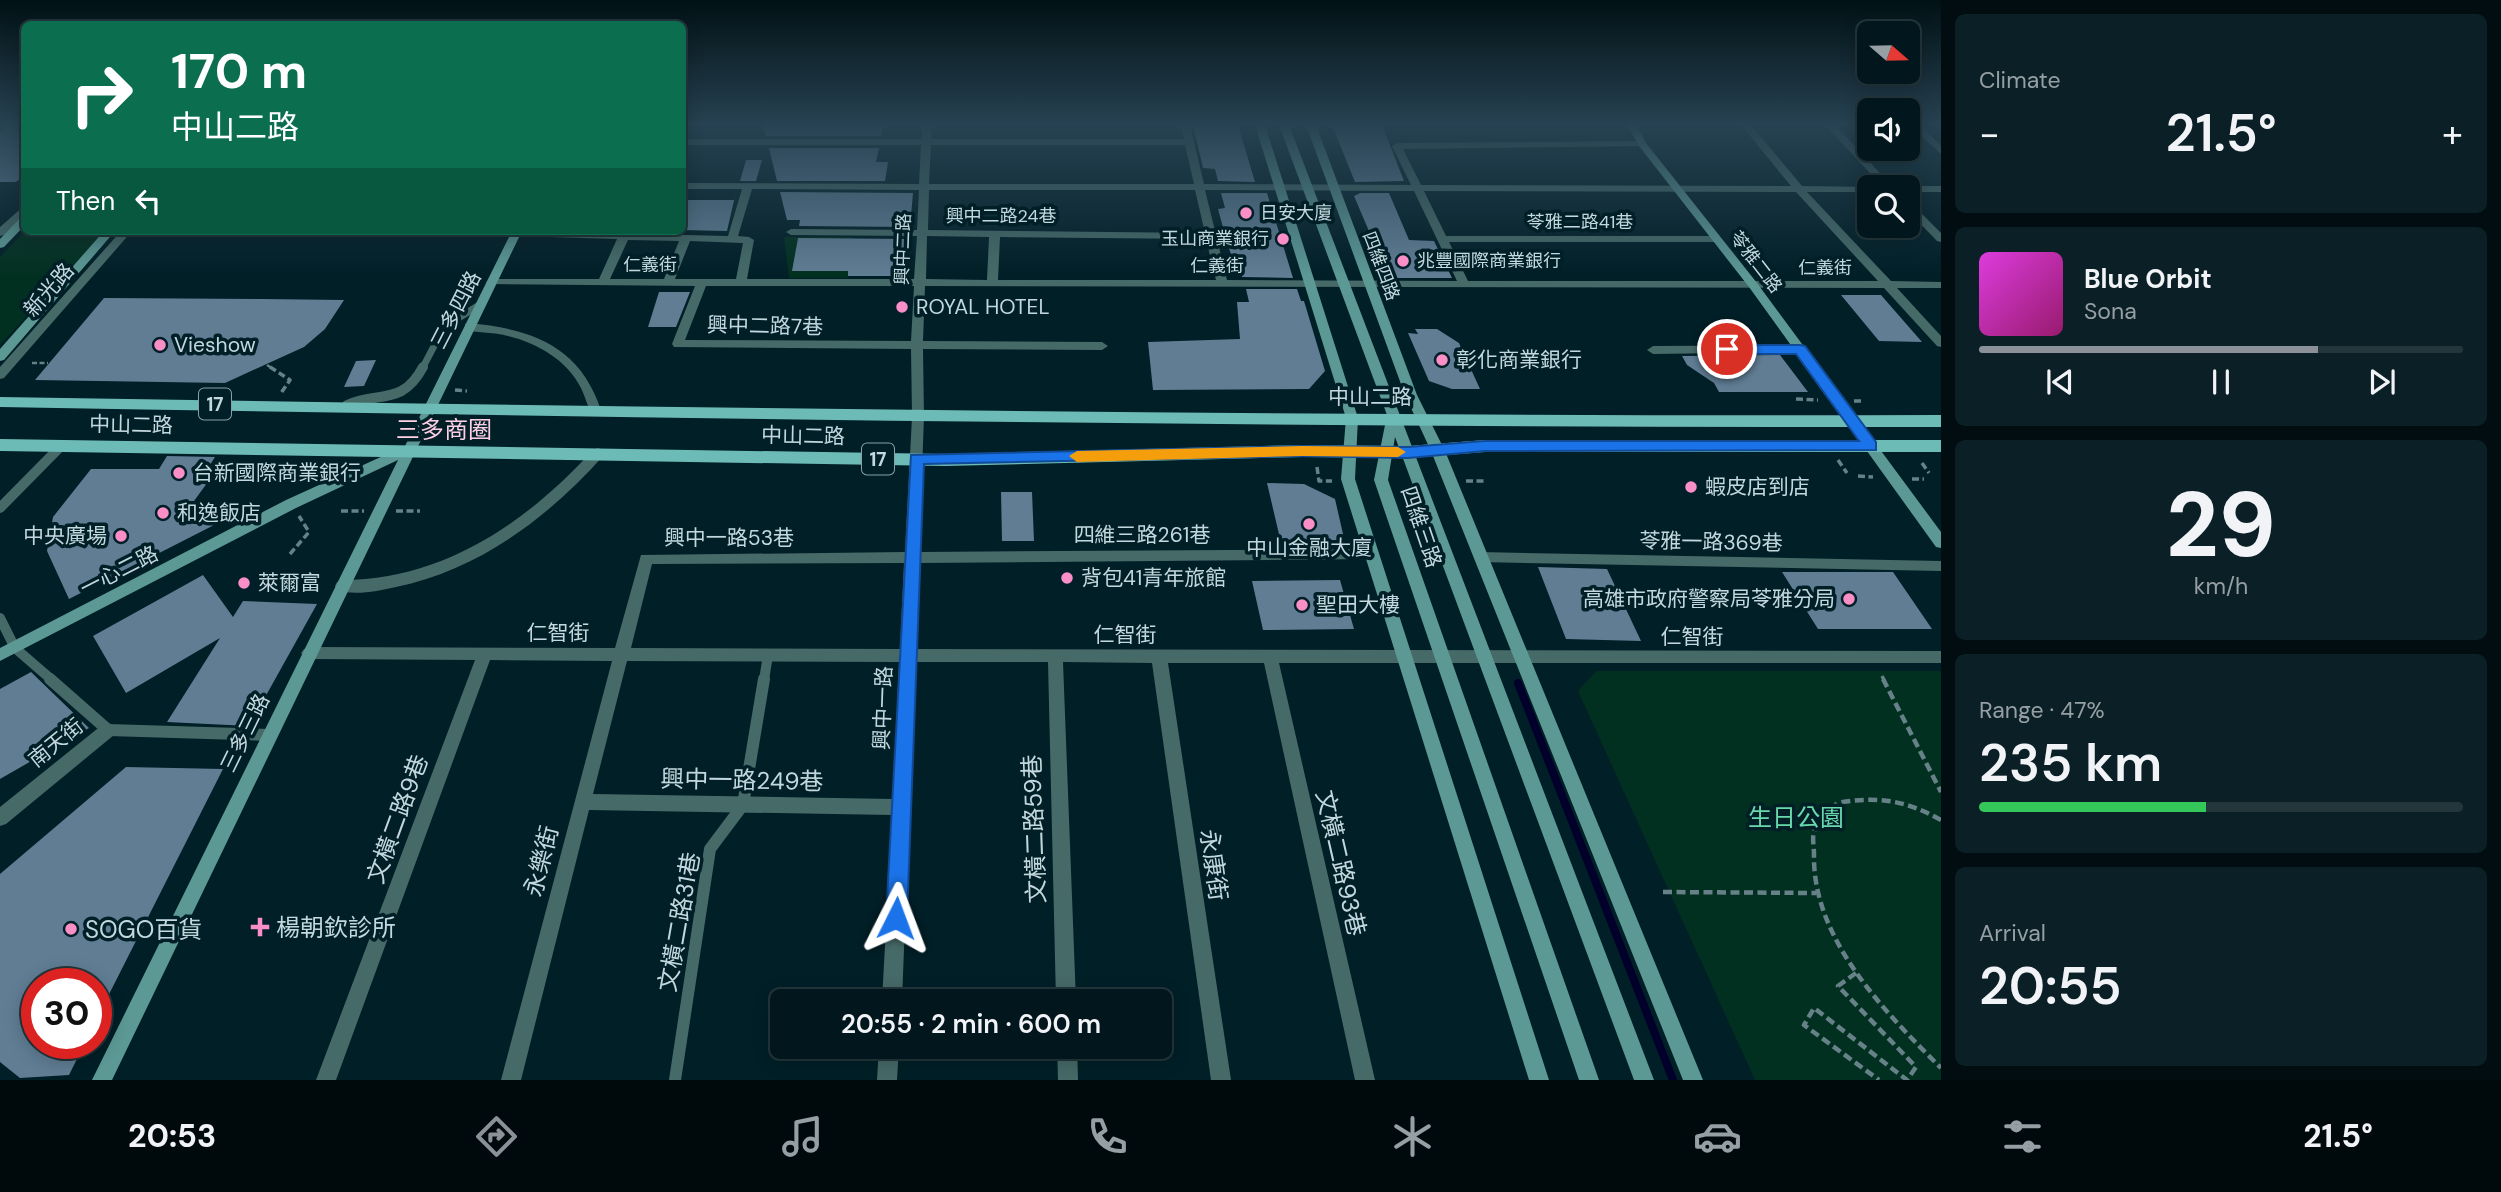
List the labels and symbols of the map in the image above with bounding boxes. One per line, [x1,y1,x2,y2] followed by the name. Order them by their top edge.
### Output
[1857,21,1920,84] north arrow
[1260,201,1332,225] place label: 日安大廈
[946,204,1057,228] street label: 興中二路24巷
[1238,205,1254,221] marker: 日安大廈
[1527,210,1633,234] street label: 苓雅二路41巷
[890,213,916,285] street label: 興中二路
[1724,226,1788,298] street label: 苓雅二路
[1161,227,1269,251] place label: 玉山商業銀行
[1357,228,1405,304] street label: 四維四路
[1275,231,1291,247] marker: 玉山商業銀行
[1417,249,1561,273] place label: 兆豐國際商業銀行
[623,253,677,277] street label: 仁義街
[1395,253,1411,269] marker: 兆豐國際商業銀行
[1190,254,1244,278] street label: 仁義街
[1798,256,1852,280] street label: 仁義街
[18,257,80,323] street label: 新光路
[424,266,488,354] street label: 三多四路
[916,293,1049,321] place label: ROYAL HOTEL
[894,299,910,315] marker: ROYAL HOTEL
[707,311,823,341] street label: 興中二路7巷
[1697,319,1757,379] pin
[174,331,256,359] place label: Vieshow
[152,337,168,353] marker: Vieshow
[1456,346,1582,374] place label: 彰化商業銀行
[1434,352,1450,368] marker: 彰化商業銀行
[1328,383,1412,411] street label: 中山二路
[199,388,231,420] road number: 17
[89,410,173,440] street label: 中山二路
[396,414,492,445] district label: 三多商圈
[761,421,845,451] street label: 中山二路
[862,444,894,474] road number: 17
[193,459,361,487] place label: 台新國際商業銀行
[171,465,187,481] marker: 台新國際商業銀行
[1705,473,1810,501] place label: 蝦皮店到店
[1683,479,1699,495] marker: 蝦皮店到店
[1394,483,1448,571] street label: 四維三路
[177,499,261,527] place label: 和逸飯店
[155,505,171,521] marker: 和逸飯店
[1301,516,1317,532] marker: 中山金融大廈
[1074,521,1210,549] street label: 四維三路261巷
[23,522,107,550] place label: 中央廣場
[664,524,794,552] street label: 興中一路53巷
[1639,527,1783,557] street label: 苓雅一路369巷
[113,528,129,544] marker: 中央廣場
[1246,534,1372,562] place label: 中山金融大廈
[75,539,163,603] street label: 一心二路
[1081,564,1226,592] place label: 背包41青年旅館
[258,569,321,597] place label: 萊爾富
[1059,570,1075,586] marker: 背包41青年旅館
[236,575,252,591] marker: 萊爾富
[1583,585,1835,613] place label: 高雄市政府警察局苓雅分局
[1316,591,1400,619] place label: 聖田大樓
[1841,591,1857,607] marker: 高雄市政府警察局苓雅分局
[1294,597,1310,613] marker: 聖田大樓
[527,619,590,647] street label: 仁智街
[1094,621,1157,649] street label: 仁智街
[1661,623,1724,651] street label: 仁智街
[868,666,898,750] street label: 興中一路
[214,689,276,777] street label: 三多三路
[23,712,89,774] street label: 南天街
[359,750,435,888] street label: 文橫二路9巷
[1016,754,1052,904] street label: 文橫二路59巷
[660,763,824,797] street label: 興中一路249巷
[1309,787,1373,939] street label: 文橫二路93巷
[1748,802,1844,833] park label: 生日公園
[517,822,565,900] street label: 永樂街
[1194,827,1234,903] street label: 永康街
[651,850,707,994] street label: 文橫二路31巷
[859,881,933,955] position arrow
[276,912,396,943] place label: 楊朝欽診所
[85,914,202,945] place label: SOGO百貨
[250,917,270,937] marker: 楊朝欽診所
[63,921,79,937] marker: SOGO百貨
[21,968,112,1059] speed limit sign: 30

